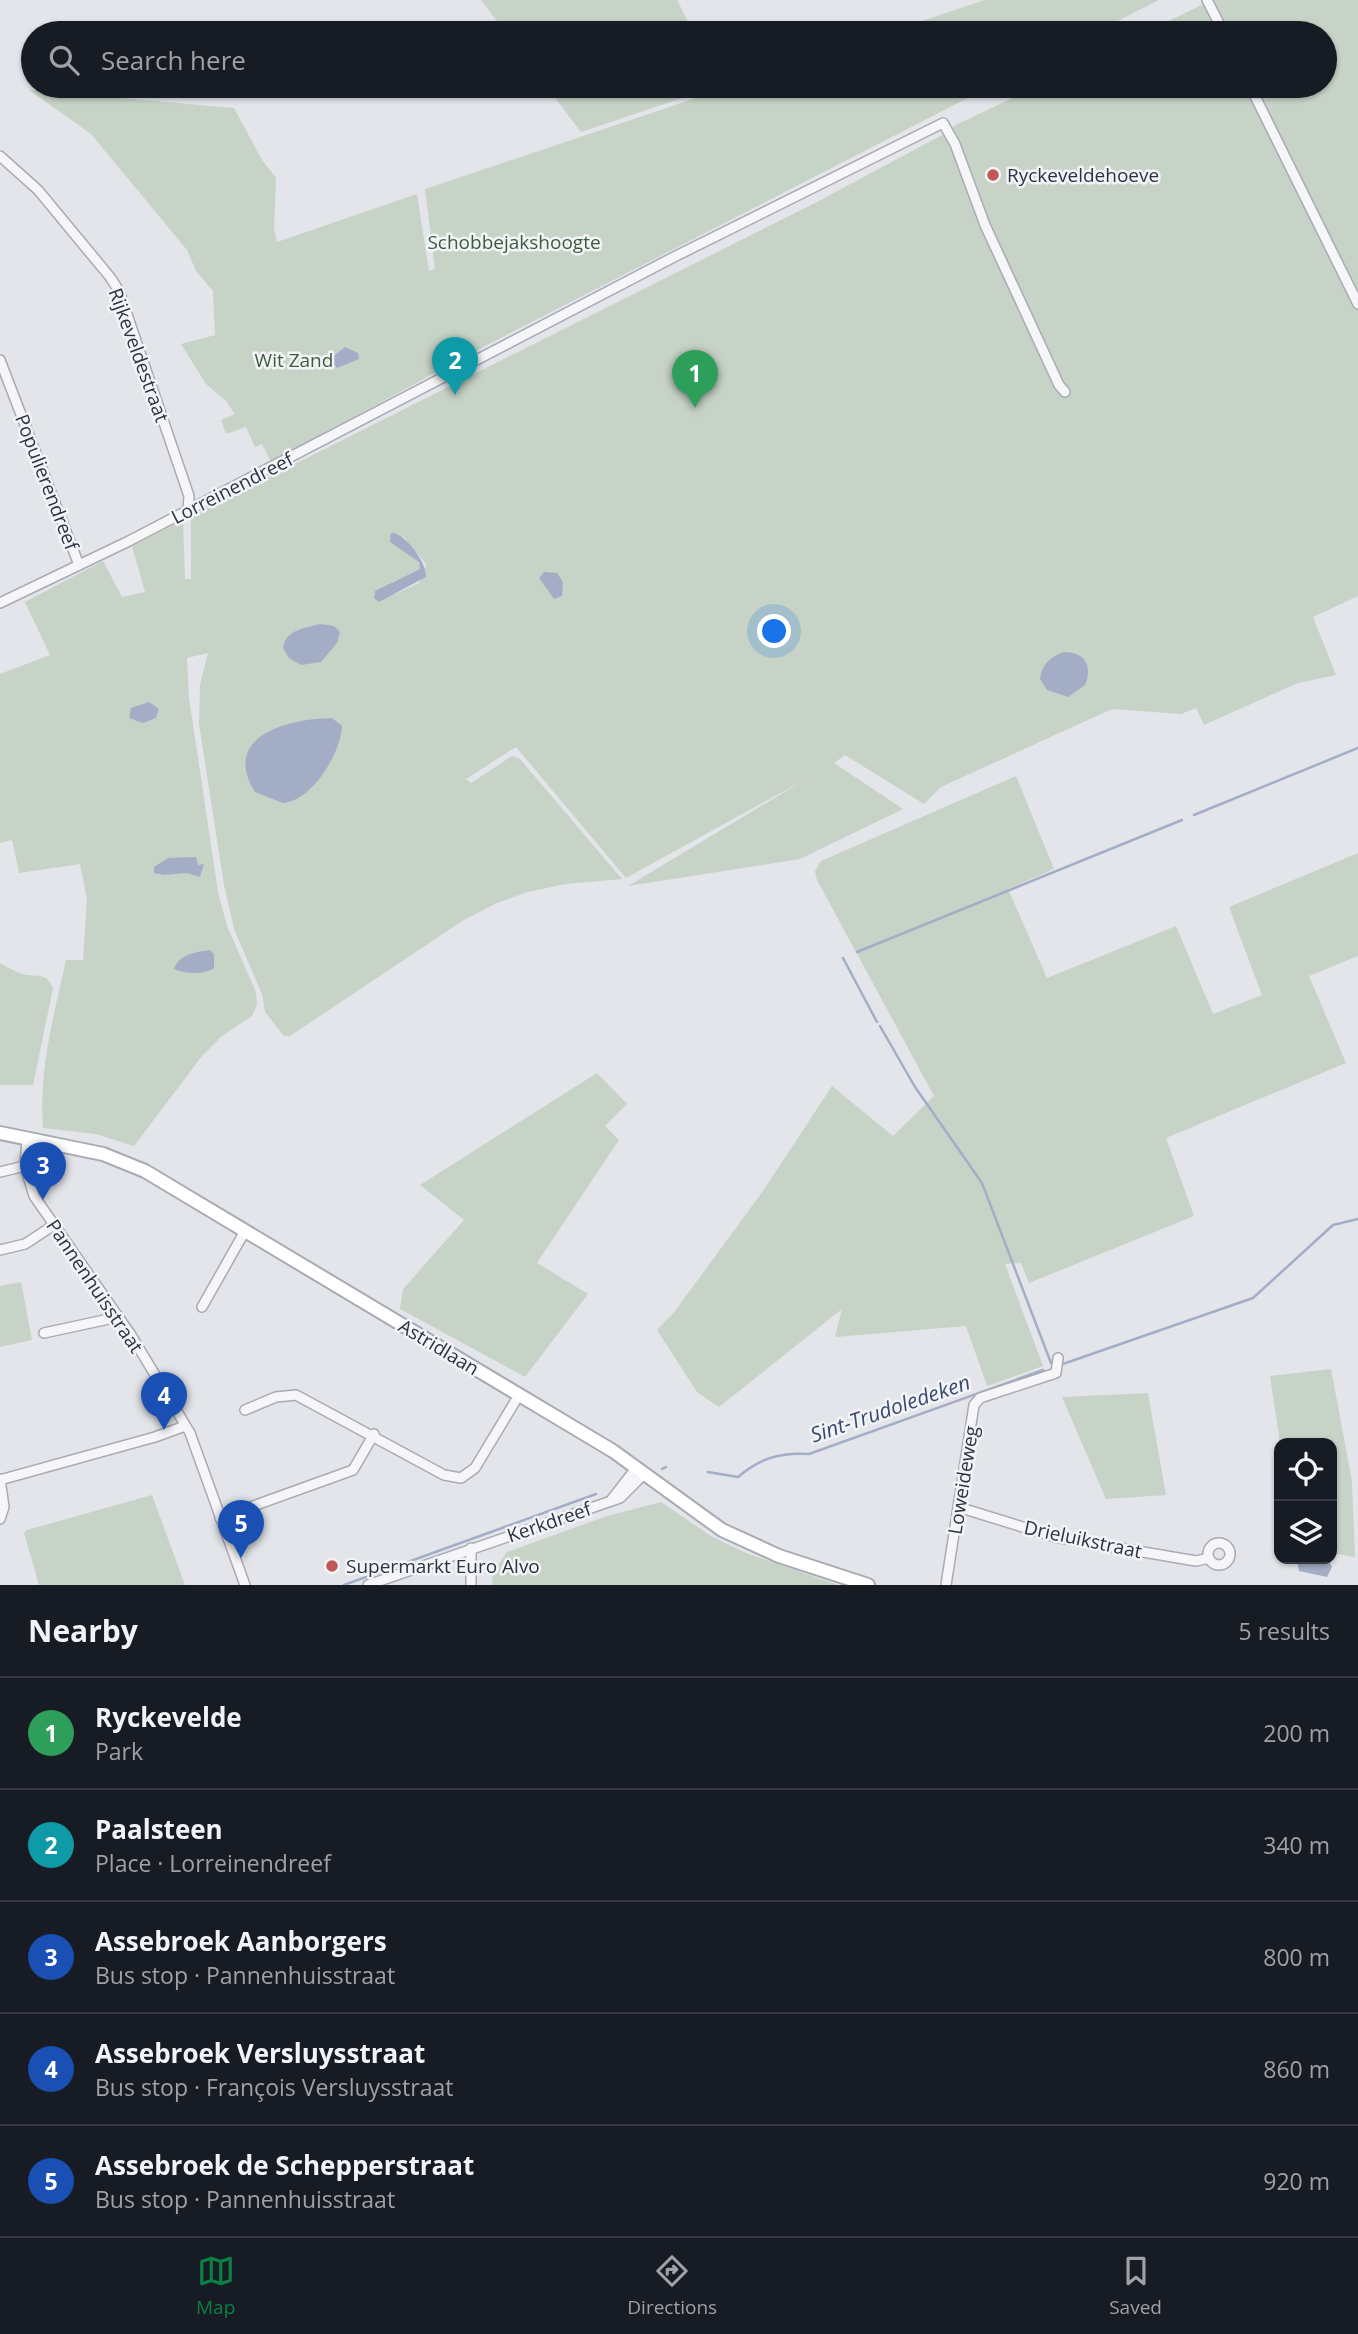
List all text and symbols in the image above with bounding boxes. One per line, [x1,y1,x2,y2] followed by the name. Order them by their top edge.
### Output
[21,21,1337,98] search box
[45,41,83,79] icon: search
[101,42,246,78] text: Search here
[1007,162,1159,188] place label: Ryckeveldehoeve
[985,167,1001,183] marker: Ryckeveldehoeve
[427,229,601,255] park label: Schobbejakshoogte
[103,284,175,426] street label: Rijkeveldestraat
[432,337,478,395] pin: 2
[255,347,333,373] park label: Wit Zand
[672,350,718,408] pin: 1
[9,410,85,555] street label: Populierendreef
[167,445,299,530] street label: Lorreinendreef
[757,614,791,648] your location
[20,1142,66,1200] pin: 3
[41,1214,150,1358] street label: Pannenhuisstraat
[394,1313,484,1381] street label: Astridlaan
[806,1367,974,1449] water label: Sint-Trudoledeken
[141,1372,187,1430] pin: 4
[942,1424,984,1536] street label: Loweideweg
[1274,1438,1337,1564] map controls
[1274,1438,1337,1501] button: locate
[504,1495,596,1548] street label: Kerkdreef
[218,1500,264,1558] pin: 5
[1274,1501,1337,1564] button: layers
[1022,1514,1144,1564] street label: Drieluikstraat
[346,1553,540,1579] place label: Supermarkt Euro Alvo
[324,1558,340,1574] marker: Supermarkt Euro Alvo
[28,1610,138,1651] text: Nearby
[1239,1615,1330,1647] text: 5 results
[95,1699,242,1735] text: Ryckevelde
[44,1717,58,1749] text: 1
[1263,1717,1330,1749] text: 200 m
[95,1735,143,1767] text: Park
[95,1811,223,1847] text: Paalsteen
[44,1829,58,1861] text: 2
[1263,1829,1330,1861] text: 340 m
[95,1847,331,1879] text: Place · Lorreinendreef
[95,1923,387,1959] text: Assebroek Aanborgers
[44,1941,58,1973] text: 3
[1263,1941,1330,1973] text: 800 m
[95,1959,395,1991] text: Bus stop · Pannenhuisstraat
[95,2035,425,2071] text: Assebroek Versluysstraat
[44,2053,58,2085] text: 4
[1263,2053,1330,2085] text: 860 m
[95,2071,453,2103] text: Bus stop · François Versluysstraat
[95,2147,474,2183] text: Assebroek de Schepperstraat
[44,2165,58,2197] text: 5
[1263,2165,1330,2197] text: 920 m
[95,2183,395,2215] text: Bus stop · Pannenhuisstraat
[196,2252,235,2320] tab: Map
[627,2252,717,2320] tab: Directions
[1109,2252,1162,2320] tab: Saved

